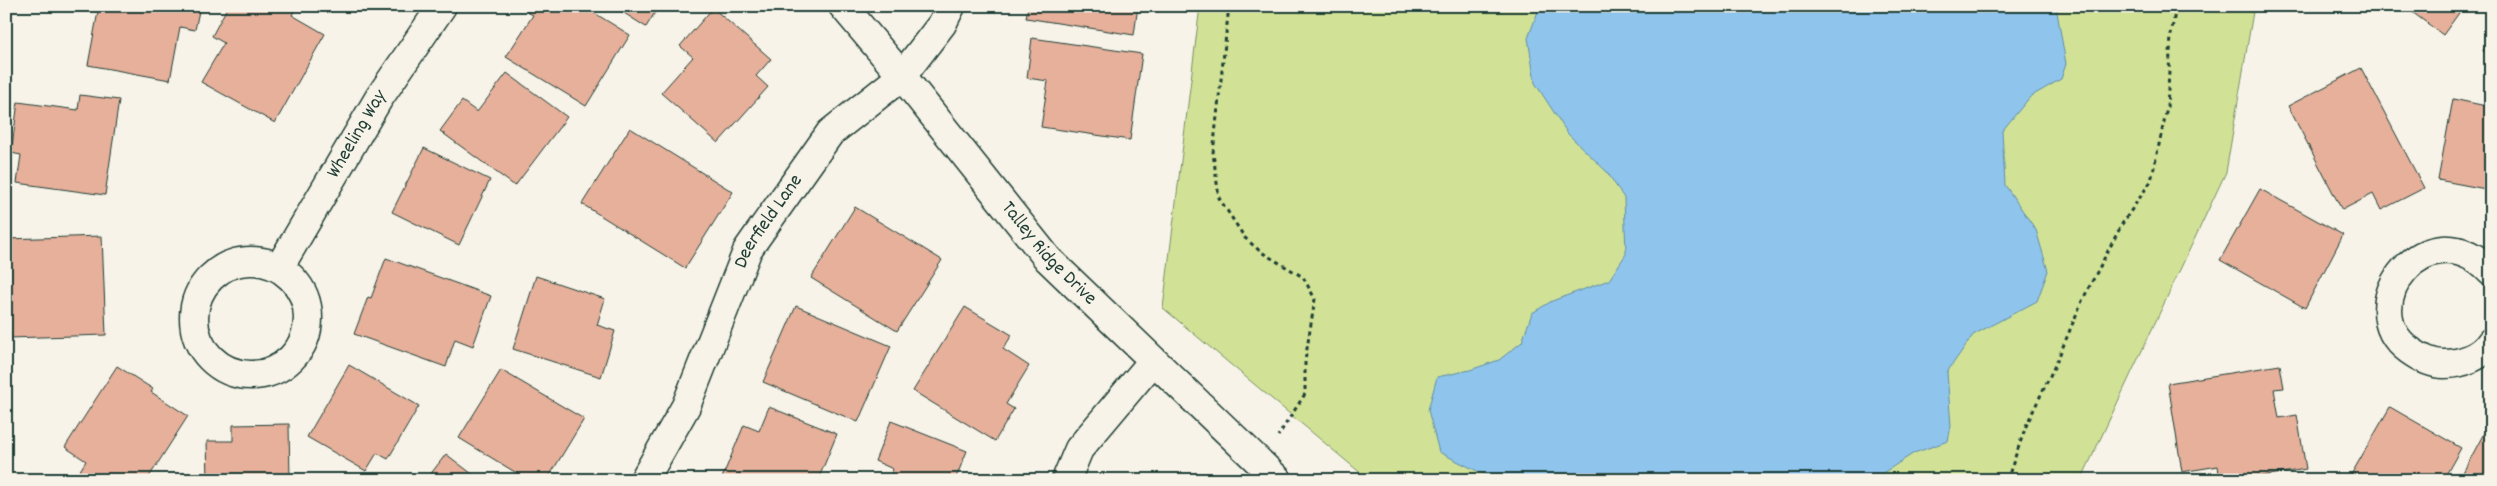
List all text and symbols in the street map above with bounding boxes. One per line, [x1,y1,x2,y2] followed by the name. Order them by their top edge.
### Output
[321,84,395,184] street label: Wheeling Way
[728,169,810,273] street label: Deerfield Lane
[994,196,1103,312] street label: Talley Ridge Drive

